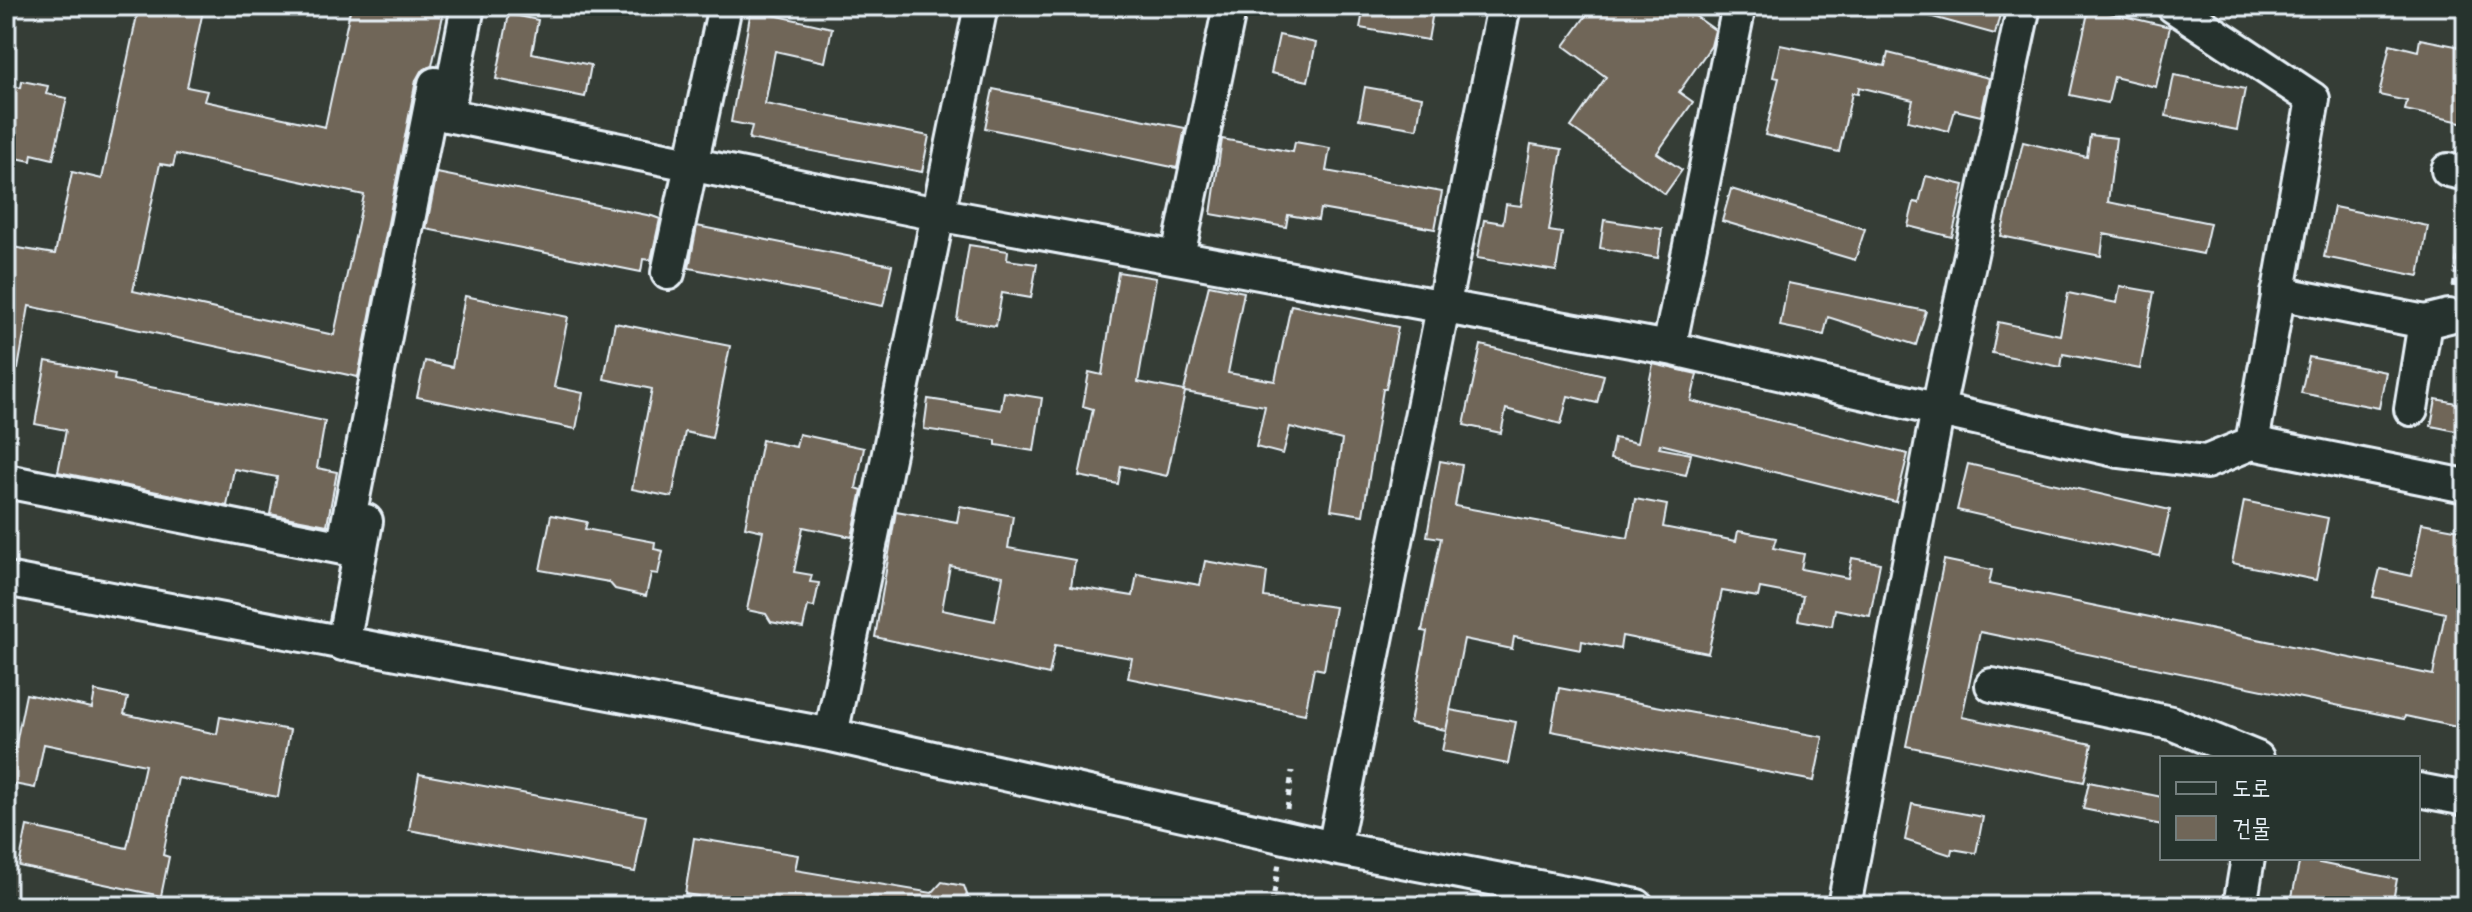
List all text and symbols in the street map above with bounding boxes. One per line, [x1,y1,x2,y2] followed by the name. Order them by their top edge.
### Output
[2160,756,2420,860] legend
[2232,773,2271,802] text: 도로
[2232,813,2271,842] text: 건물

